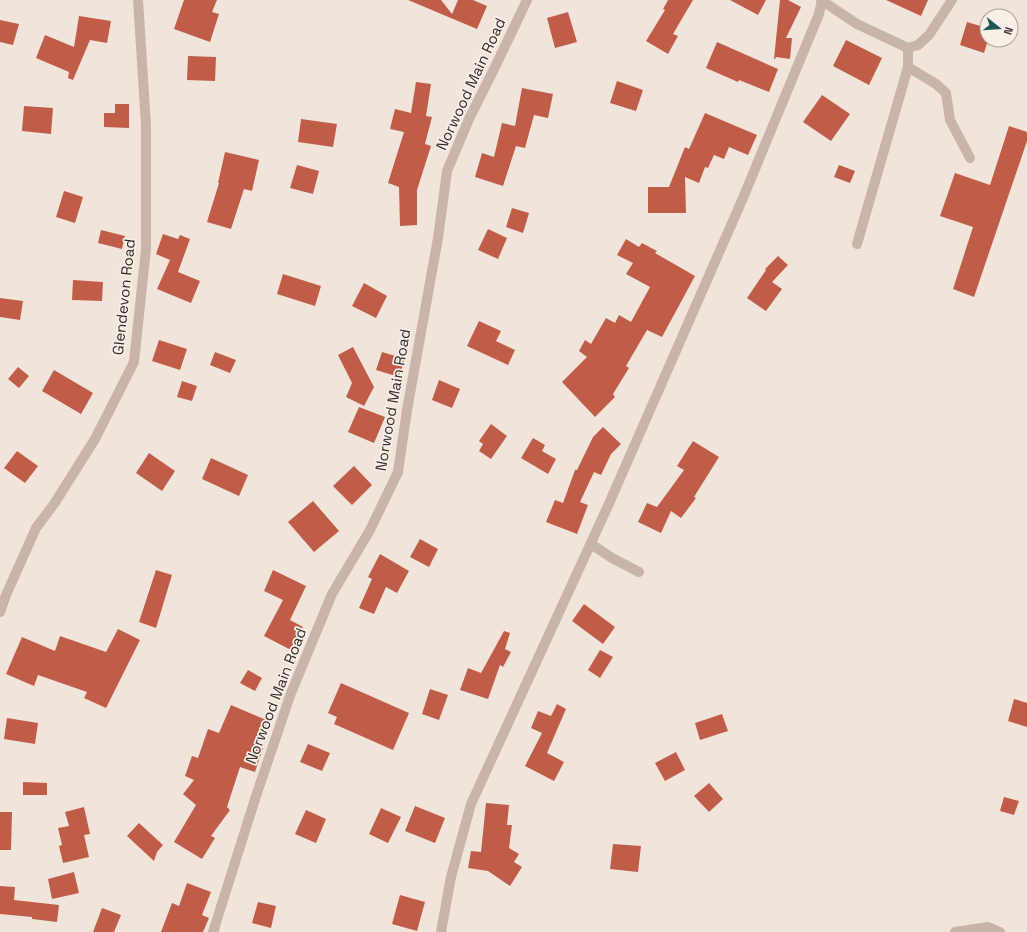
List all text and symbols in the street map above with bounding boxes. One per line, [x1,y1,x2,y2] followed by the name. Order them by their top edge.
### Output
[979,8,1019,48] north arrow
[432,15,510,153] street label: Norwood Main Road
[1001,25,1016,36] text: N
[108,238,139,356] street label: Glendevon Road
[371,327,414,472] street label: Norwood Main Road
[241,625,310,766] street label: Norwood Main Road

